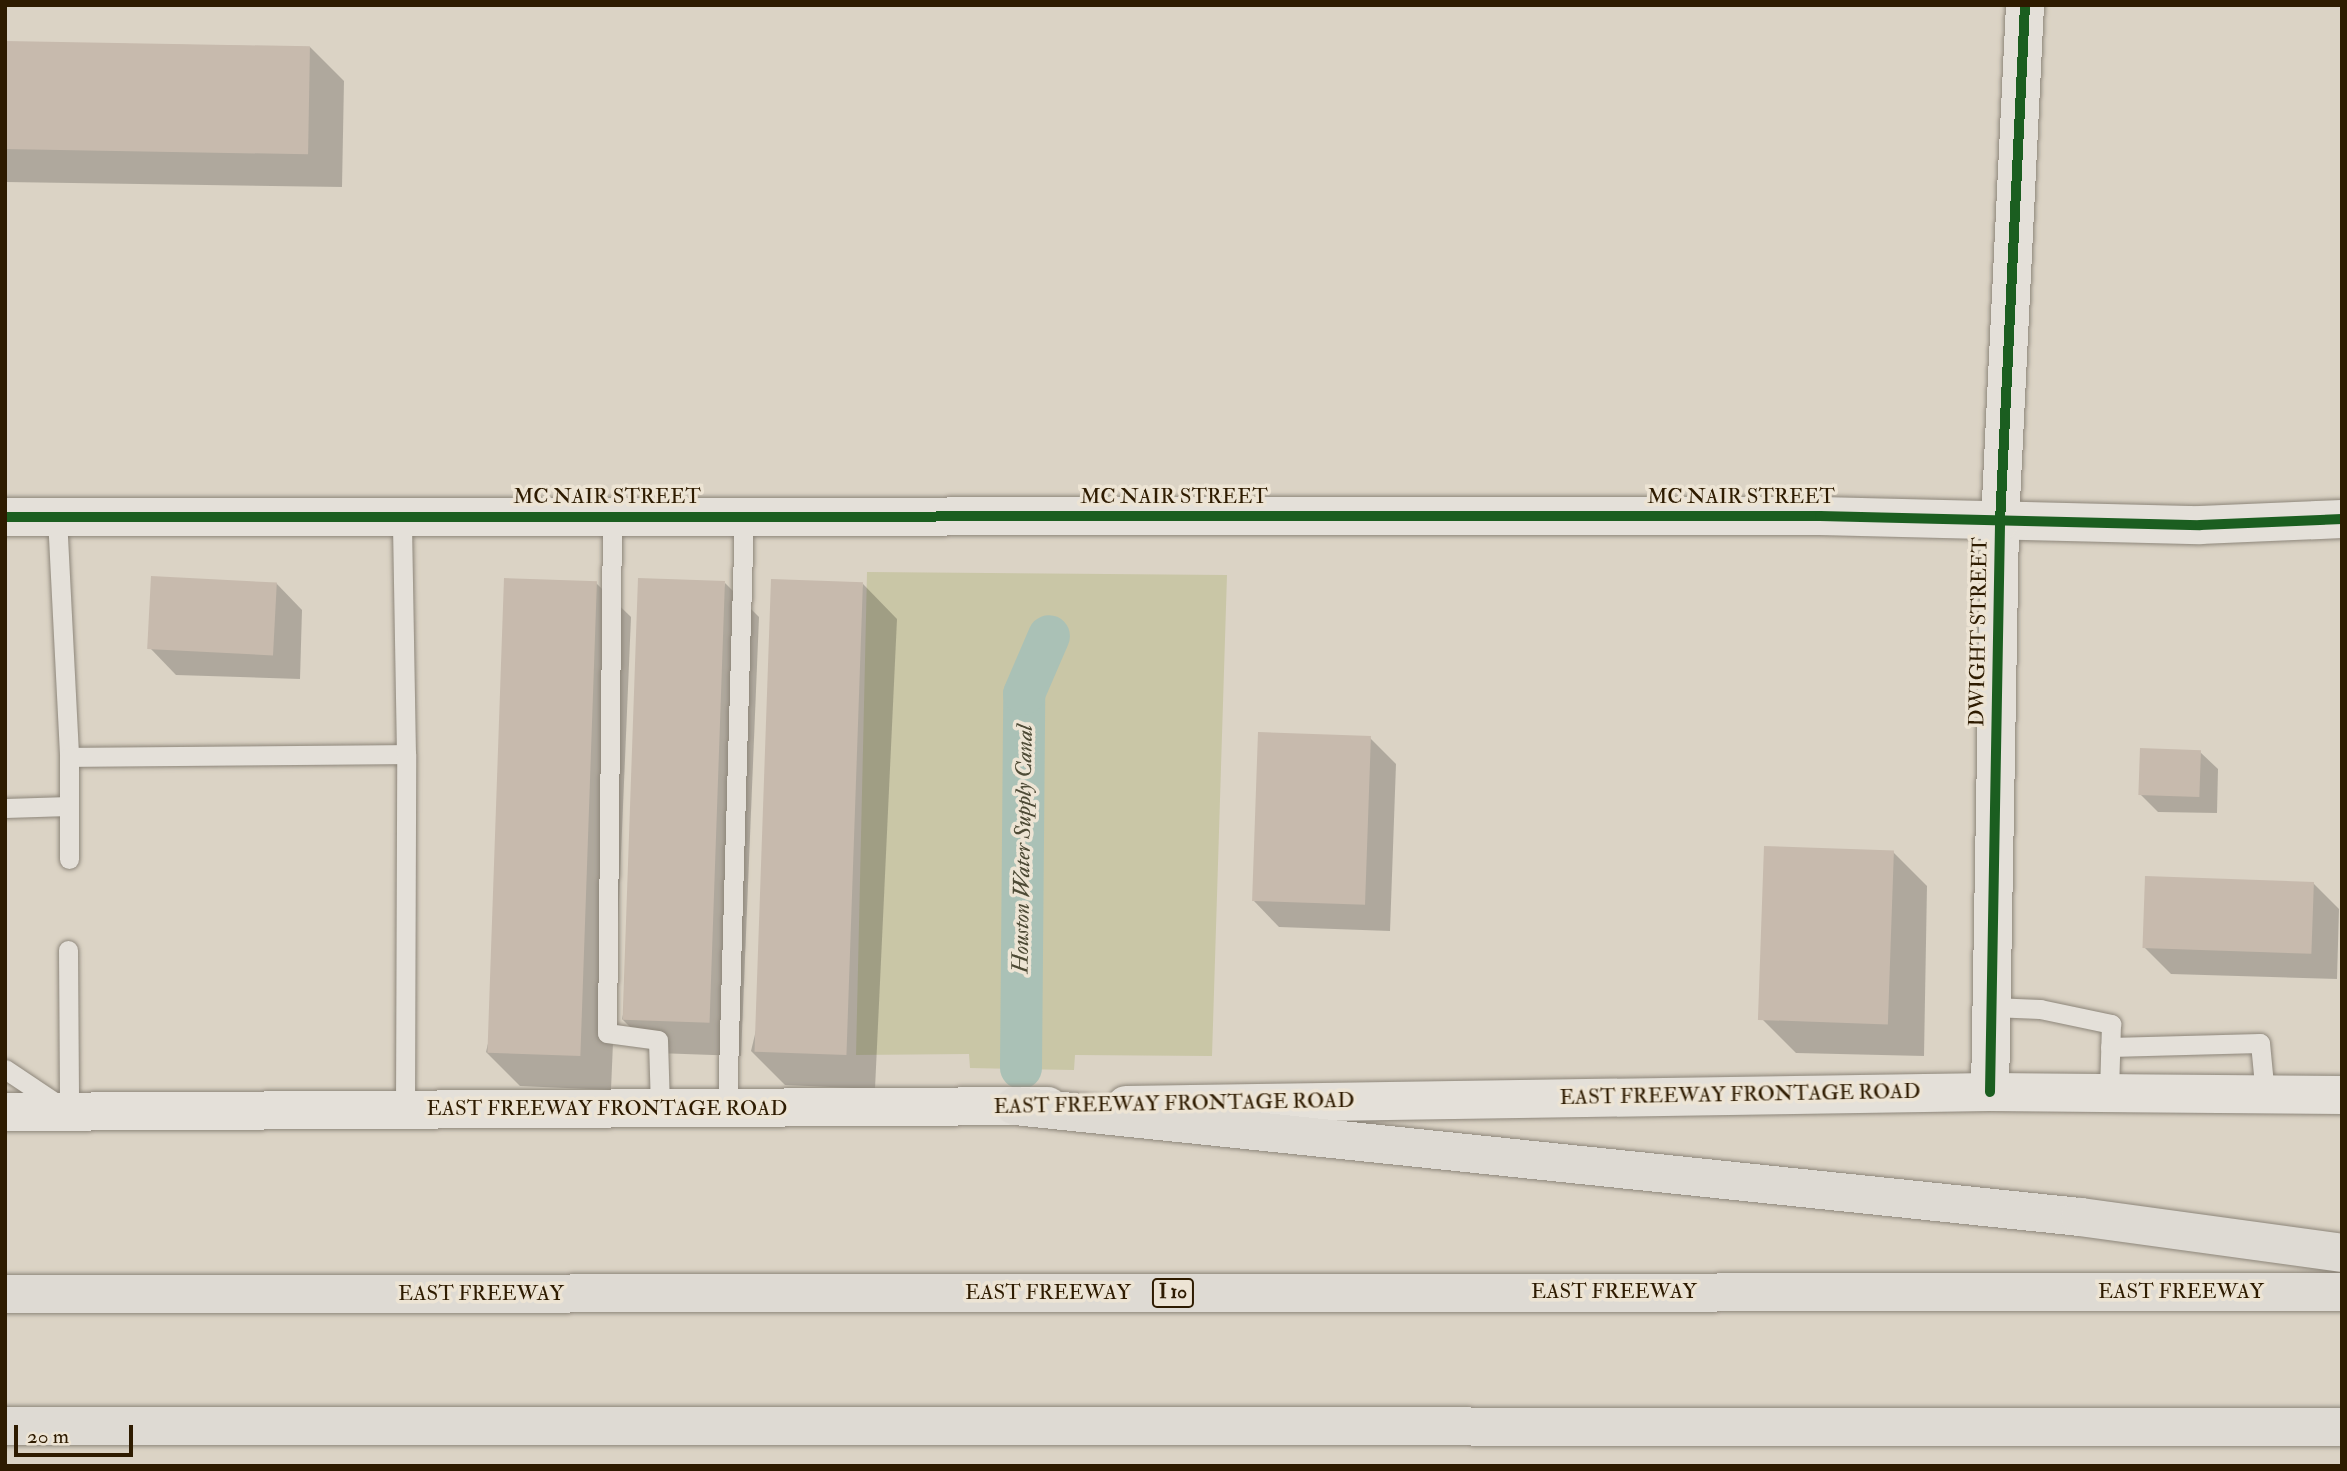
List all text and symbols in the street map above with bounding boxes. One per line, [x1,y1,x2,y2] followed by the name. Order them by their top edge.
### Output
[513,484,701,510] street label: MC NAIR STREET
[1080,484,1268,510] street label: MC NAIR STREET
[1647,484,1835,510] street label: MC NAIR STREET
[1965,537,1993,727] street label: DWIGHT STREET
[1007,724,1039,974] water label: Houston Water Supply Canal
[1559,1079,1921,1111] street label: EAST FREEWAY FRONTAGE ROAD
[993,1088,1355,1120] street label: EAST FREEWAY FRONTAGE ROAD
[427,1096,787,1122] street label: EAST FREEWAY FRONTAGE ROAD
[1150,1278,1196,1308] road number: I 10
[1531,1279,1697,1305] street label: EAST FREEWAY
[2098,1279,2264,1305] street label: EAST FREEWAY
[965,1280,1131,1306] street label: EAST FREEWAY
[398,1281,564,1307] street label: EAST FREEWAY
[18,1412,136,1456] scale bar
[27,1423,69,1450] text: 20 m

